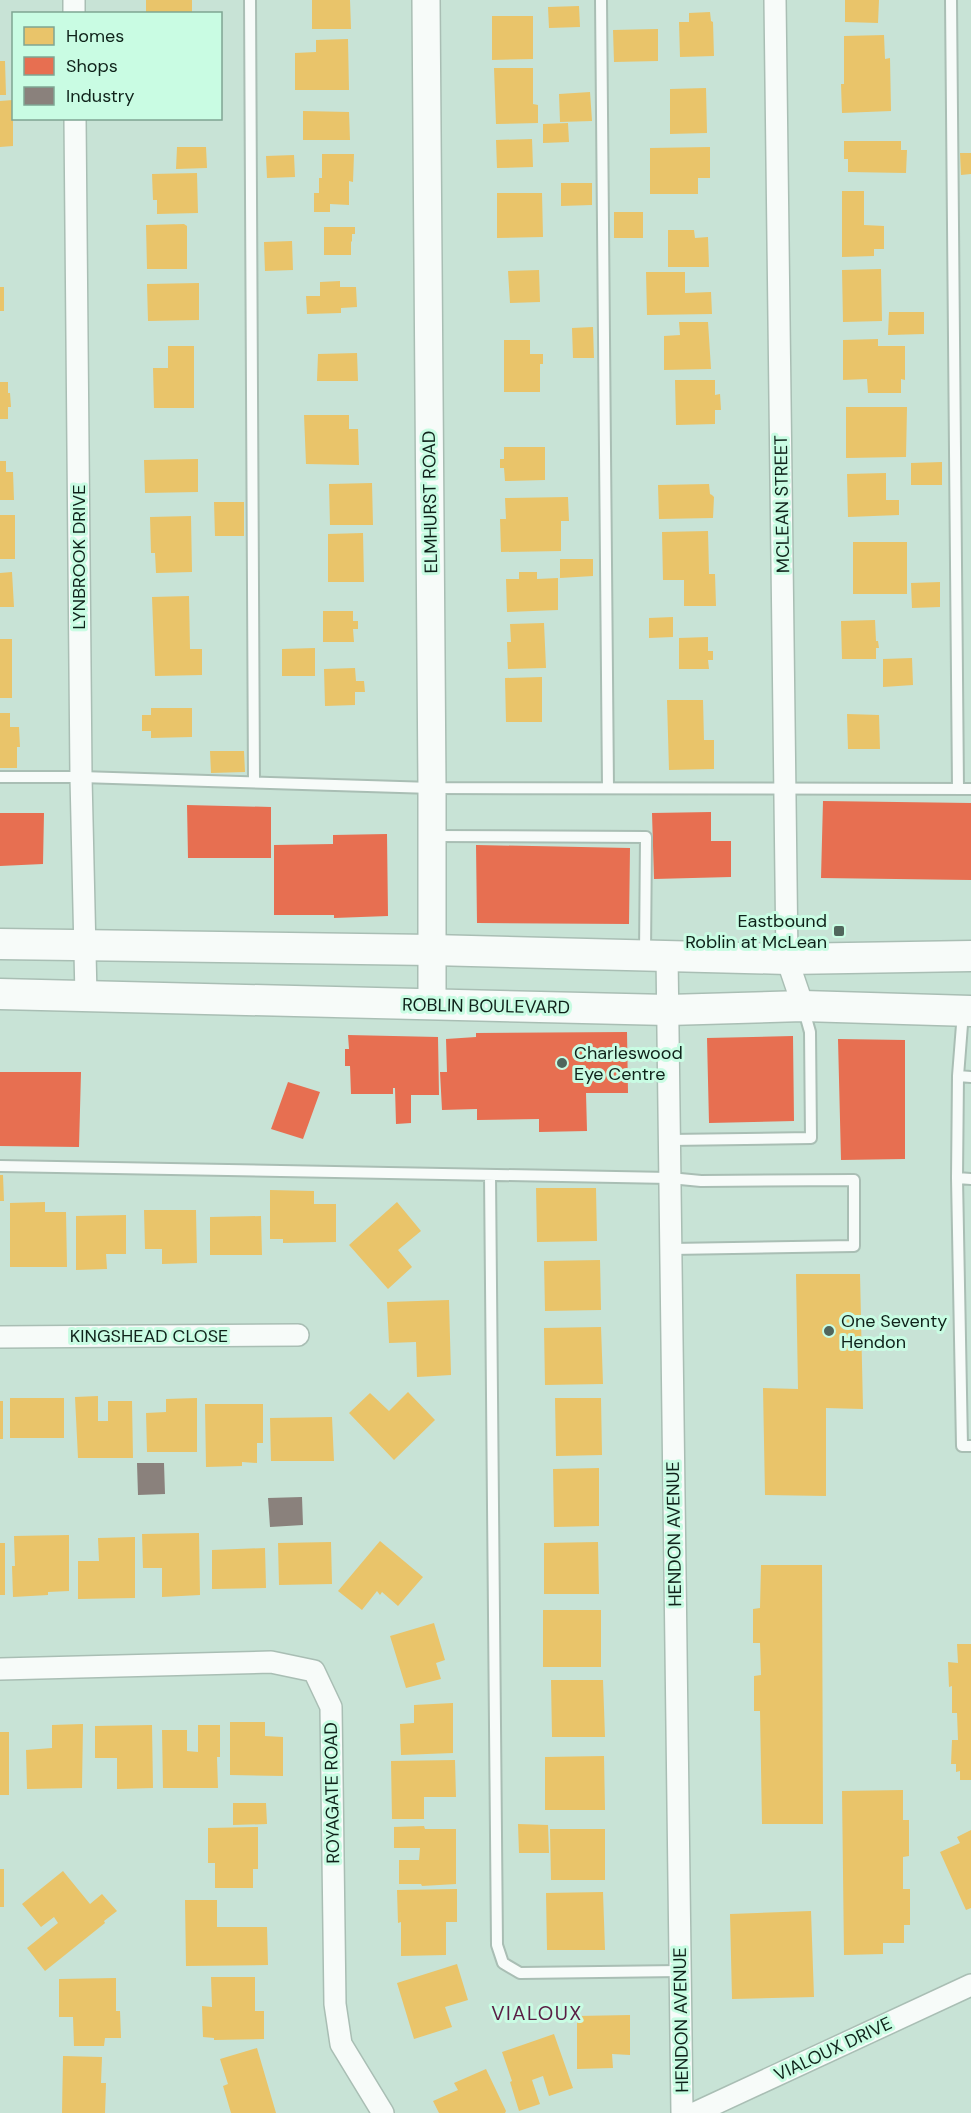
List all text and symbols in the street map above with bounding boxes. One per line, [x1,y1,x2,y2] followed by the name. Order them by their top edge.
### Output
[12,12,222,120] legend
[66,24,124,48] text: Homes
[66,54,118,78] text: Shops
[66,84,135,108] text: Industry
[417,430,443,574] street label: ELMHURST ROAD
[769,435,795,573] street label: MCLEAN STREET
[67,485,91,629] street label: LYNBROOK DRIVE
[685,909,827,954] place label: Eastbound Roblin at McLean
[832,924,846,938] marker: Eastbound Roblin at McLean
[402,993,570,1019] street label: ROBLIN BOULEVARD
[574,1041,683,1086] place label: Charleswood Eye Centre
[555,1056,569,1070] marker: Charleswood Eye Centre
[841,1309,947,1354] place label: One Seventy Hendon
[70,1324,228,1348] street label: KINGSHEAD CLOSE
[822,1324,836,1338] marker: One Seventy Hendon
[661,1461,687,1607] street label: HENDON AVENUE
[319,1722,345,1864] street label: ROYAGATE ROAD
[668,1947,694,2093] street label: HENDON AVENUE
[491,2000,583,2026] district label: VIALOUX
[770,2011,896,2087] street label: VIALOUX DRIVE

